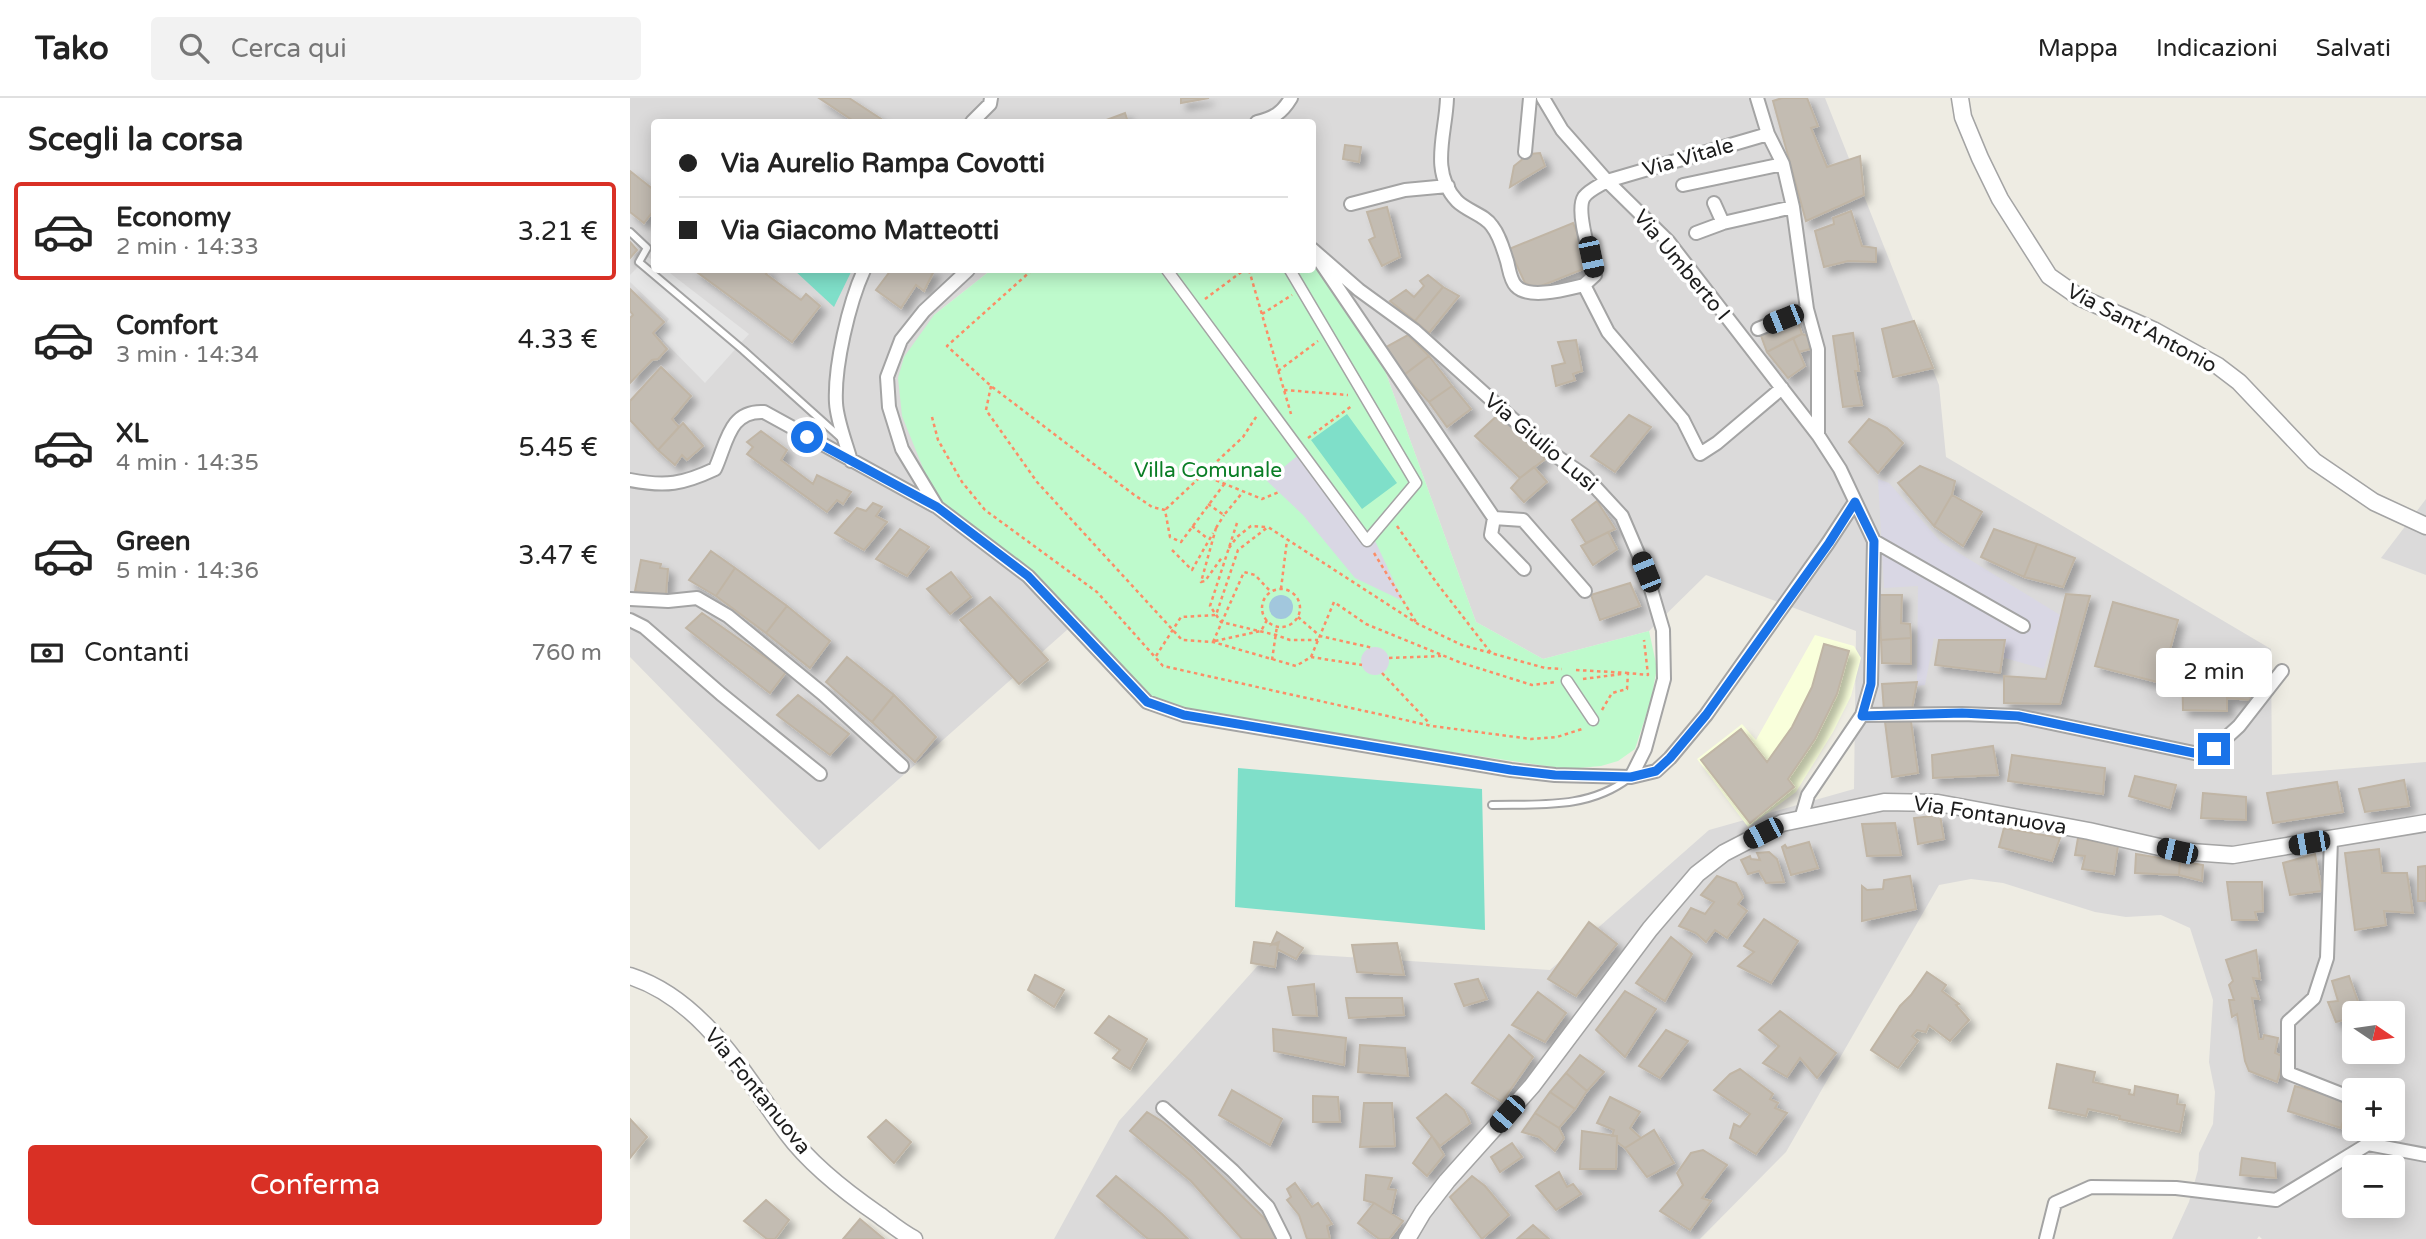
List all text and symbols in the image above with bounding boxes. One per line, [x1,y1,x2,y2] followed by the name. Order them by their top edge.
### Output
[151,17,641,80] search box
[35,29,109,68] text: Tako
[175,29,213,67] icon: search
[231,33,347,64] text: Cerca qui
[2038,34,2118,63] text: Mappa
[2156,34,2278,63] text: Indicazioni
[2316,34,2391,63] text: Salvati
[28,121,243,159] text: Scegli la corsa
[1640,133,1737,182] street label: Via Vitale
[721,148,1045,179] text: Via Aurelio Rampa Covotti
[32,200,95,263] icon: car
[116,202,231,233] text: Economy
[1628,205,1735,326] street label: Via Umberto I
[721,215,999,246] text: Via Giacomo Matteotti
[518,216,598,247] text: 3.21 €
[116,233,259,261] text: 2 min · 14:33
[1577,234,1606,280] car
[2062,278,2221,379] street label: Via Sant'Antonio
[1760,301,1807,337] car
[32,308,95,371] icon: car
[116,310,218,341] text: Comfort
[518,324,598,355] text: 4.33 €
[116,341,259,369] text: 3 min · 14:34
[1479,388,1602,497] street label: Via Giulio Lusi
[32,416,95,479] icon: car
[116,418,148,449] text: XL
[791,421,823,453] route start
[519,432,598,463] text: 5.45 €
[116,449,259,477] text: 4 min · 14:35
[1134,458,1282,483] park label: Villa Comunale
[32,524,95,587] icon: car
[116,526,191,557] text: Green
[518,540,598,571] text: 3.47 €
[1629,549,1664,595] car
[116,557,259,585] text: 5 min · 14:36
[28,634,66,672] icon: cash
[84,637,189,668] text: Contanti
[532,639,602,667] text: 760 m
[2156,648,2272,696] callout: 2 min
[2183,658,2245,686] text: 2 min
[2198,733,2230,765] route end
[1911,791,2068,840] street label: Via Fontanuova
[1740,814,1787,852] car
[2287,829,2332,857] car
[2155,836,2200,866] car
[2342,1001,2404,1064] north arrow
[2342,1001,2405,1218] map controls
[699,1023,816,1159] street label: Via Fontanuova
[2342,1078,2405,1141] button: +
[1486,1091,1529,1137] car
[28,1145,602,1225] button: Conferma
[2342,1155,2405,1218] button: −

